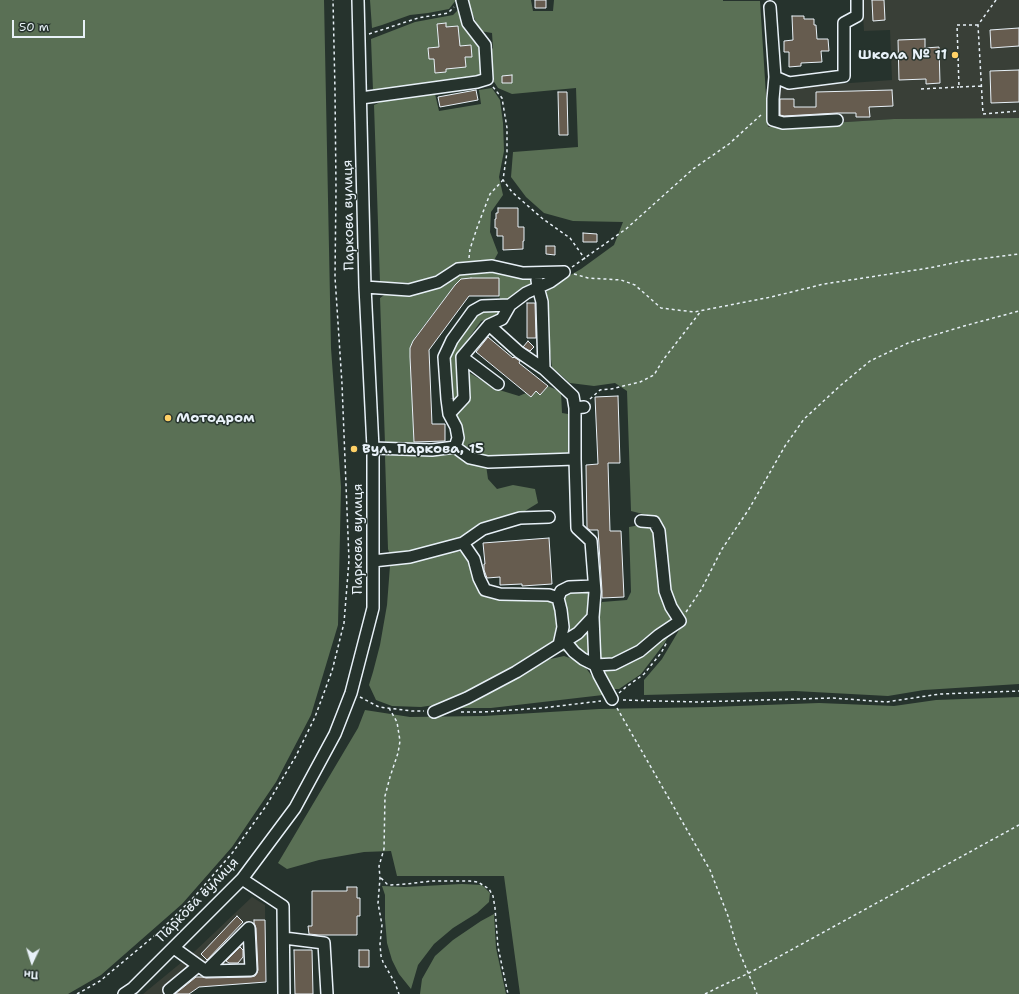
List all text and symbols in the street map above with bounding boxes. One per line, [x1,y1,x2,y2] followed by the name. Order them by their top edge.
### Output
[14,12,87,38] scale bar
[19,19,49,35] text: 50 m
[858,47,947,63] place label: Школа № 11
[950,50,960,60] marker: Школа № 11
[340,159,358,271] street label: Паркова вулиця
[176,410,255,426] place label: Мотодром
[163,413,173,423] marker: Мотодром
[362,441,484,457] place label: Вул. Паркова, 15
[349,444,359,454] marker: Вул. Паркова, 15
[350,484,366,594] street label: Паркова вулиця
[153,854,243,946] street label: Паркова вулиця
[12,942,52,982] north arrow
[23,966,39,982] text: Пн

